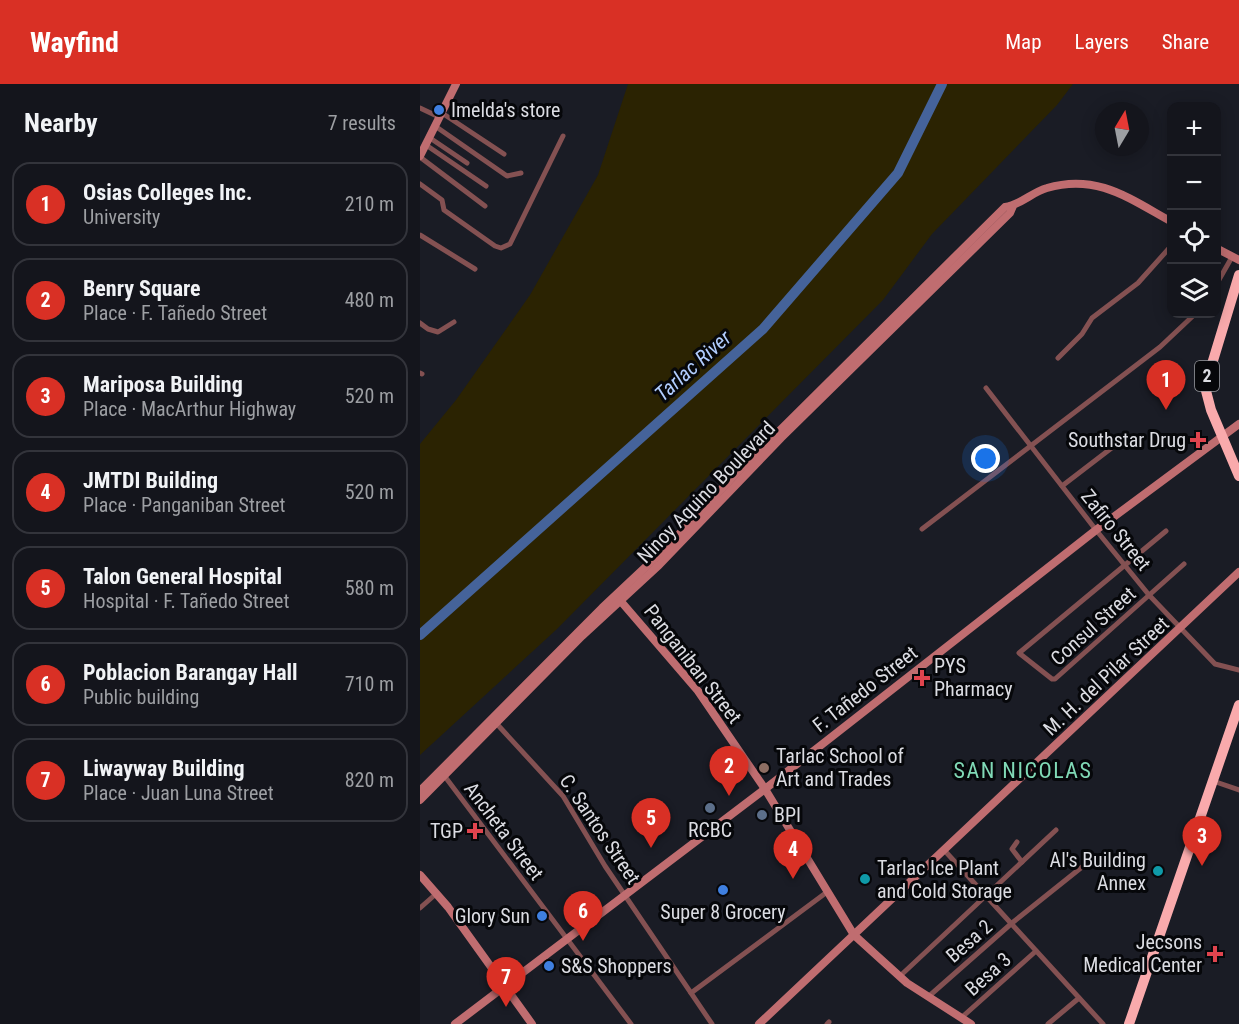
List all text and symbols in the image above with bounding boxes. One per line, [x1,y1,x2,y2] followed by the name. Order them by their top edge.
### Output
[30,26,119,59] text: Wayfind
[1005,30,1042,54] text: Map
[1075,30,1129,54] text: Layers
[1162,30,1209,54] text: Share
[451,98,560,122] place label: Imelda's store
[1095,102,1149,156] north arrow
[1167,102,1221,318] map controls
[1167,102,1221,156] button: +
[432,103,446,117] marker: Imelda's store
[24,108,98,138] text: Nearby
[328,111,396,135] text: 7 results
[1167,156,1221,210] button: −
[83,180,252,205] text: Osias Colleges Inc.
[40,192,51,216] text: 1
[345,192,394,216] text: 210 m
[83,205,160,229] text: University
[1167,210,1221,264] button: locate
[1167,264,1221,318] button: layers
[83,276,201,301] text: Benry Square
[40,288,51,312] text: 2
[345,288,394,312] text: 480 m
[83,301,267,325] text: Place · F. Tañedo Street
[650,325,736,406] water label: Tarlac River
[1146,360,1186,410] pin: 1
[1195,361,1219,391] road number: 2
[83,372,243,397] text: Mariposa Building
[40,384,51,408] text: 3
[345,384,394,408] text: 520 m
[83,397,296,421] text: Place · MacArthur Highway
[632,416,780,568] street label: Ninoy Aquino Boulevard
[1068,428,1186,452] place label: Southstar Drug
[1191,433,1205,447] marker: Southstar Drug
[971,444,1000,473] your location
[83,468,218,493] text: JMTDI Building
[40,480,51,504] text: 4
[345,480,394,504] text: 520 m
[1076,485,1156,575] street label: Zafiro Street
[83,493,285,517] text: Place · Panganiban Street
[83,564,282,589] text: Talon General Hospital
[40,576,51,600] text: 5
[345,576,394,600] text: 580 m
[1046,582,1140,670] street label: Consul Street
[83,589,289,613] text: Hospital · F. Tañedo Street
[639,600,747,728] street label: Panganiban Street
[1038,612,1174,740] street label: M. H. del Pilar Street
[808,641,922,737] street label: F. Tañedo Street
[934,654,1013,701] place label: PYS Pharmacy
[83,660,298,685] text: Poblacion Barangay Hall
[915,671,929,685] marker: PYS Pharmacy
[40,672,51,696] text: 6
[345,672,394,696] text: 710 m
[83,685,199,709] text: Public building
[776,744,905,791] place label: Tarlac School of Art and Trades
[710,746,748,796] pin: 2
[83,756,245,781] text: Liwayway Building
[954,758,1092,783] district label: SAN NICOLAS
[757,761,771,775] marker: Tarlac School of Art and Trades
[40,768,51,792] text: 7
[345,768,394,792] text: 820 m
[554,770,646,888] street label: C. Santos Street
[459,777,549,885] street label: Ancheta Street
[83,781,274,805] text: Place · Juan Luna Street
[632,798,670,848] pin: 5
[703,801,717,815] marker: RCBC
[774,803,801,827] place label: BPI
[755,808,769,822] marker: BPI
[1182,816,1222,866] pin: 3
[688,818,732,842] place label: RCBC
[430,819,463,843] place label: TGP
[468,824,482,838] marker: TGP
[774,830,812,879] pin: 4
[1050,848,1146,895] place label: Al's Building Annex
[877,856,1012,903] place label: Tarlac Ice Plant and Cold Storage
[1151,864,1165,878] marker: Al's Building Annex
[858,872,872,886] marker: Tarlac Ice Plant and Cold Storage
[716,883,730,897] marker: Super 8 Grocery
[564,892,602,941] pin: 6
[660,900,786,924] place label: Super 8 Grocery
[455,904,530,928] place label: Glory Sun
[535,909,549,923] marker: Glory Sun
[941,914,997,968] street label: Besa 2
[1083,930,1202,977] place label: Jecsons Medical Center
[1206,945,1224,963] marker: Jecsons Medical Center
[960,947,1016,1001] street label: Besa 3
[561,954,672,978] place label: S&S Shoppers
[486,958,526,1007] pin: 7
[542,959,556,973] marker: S&S Shoppers

